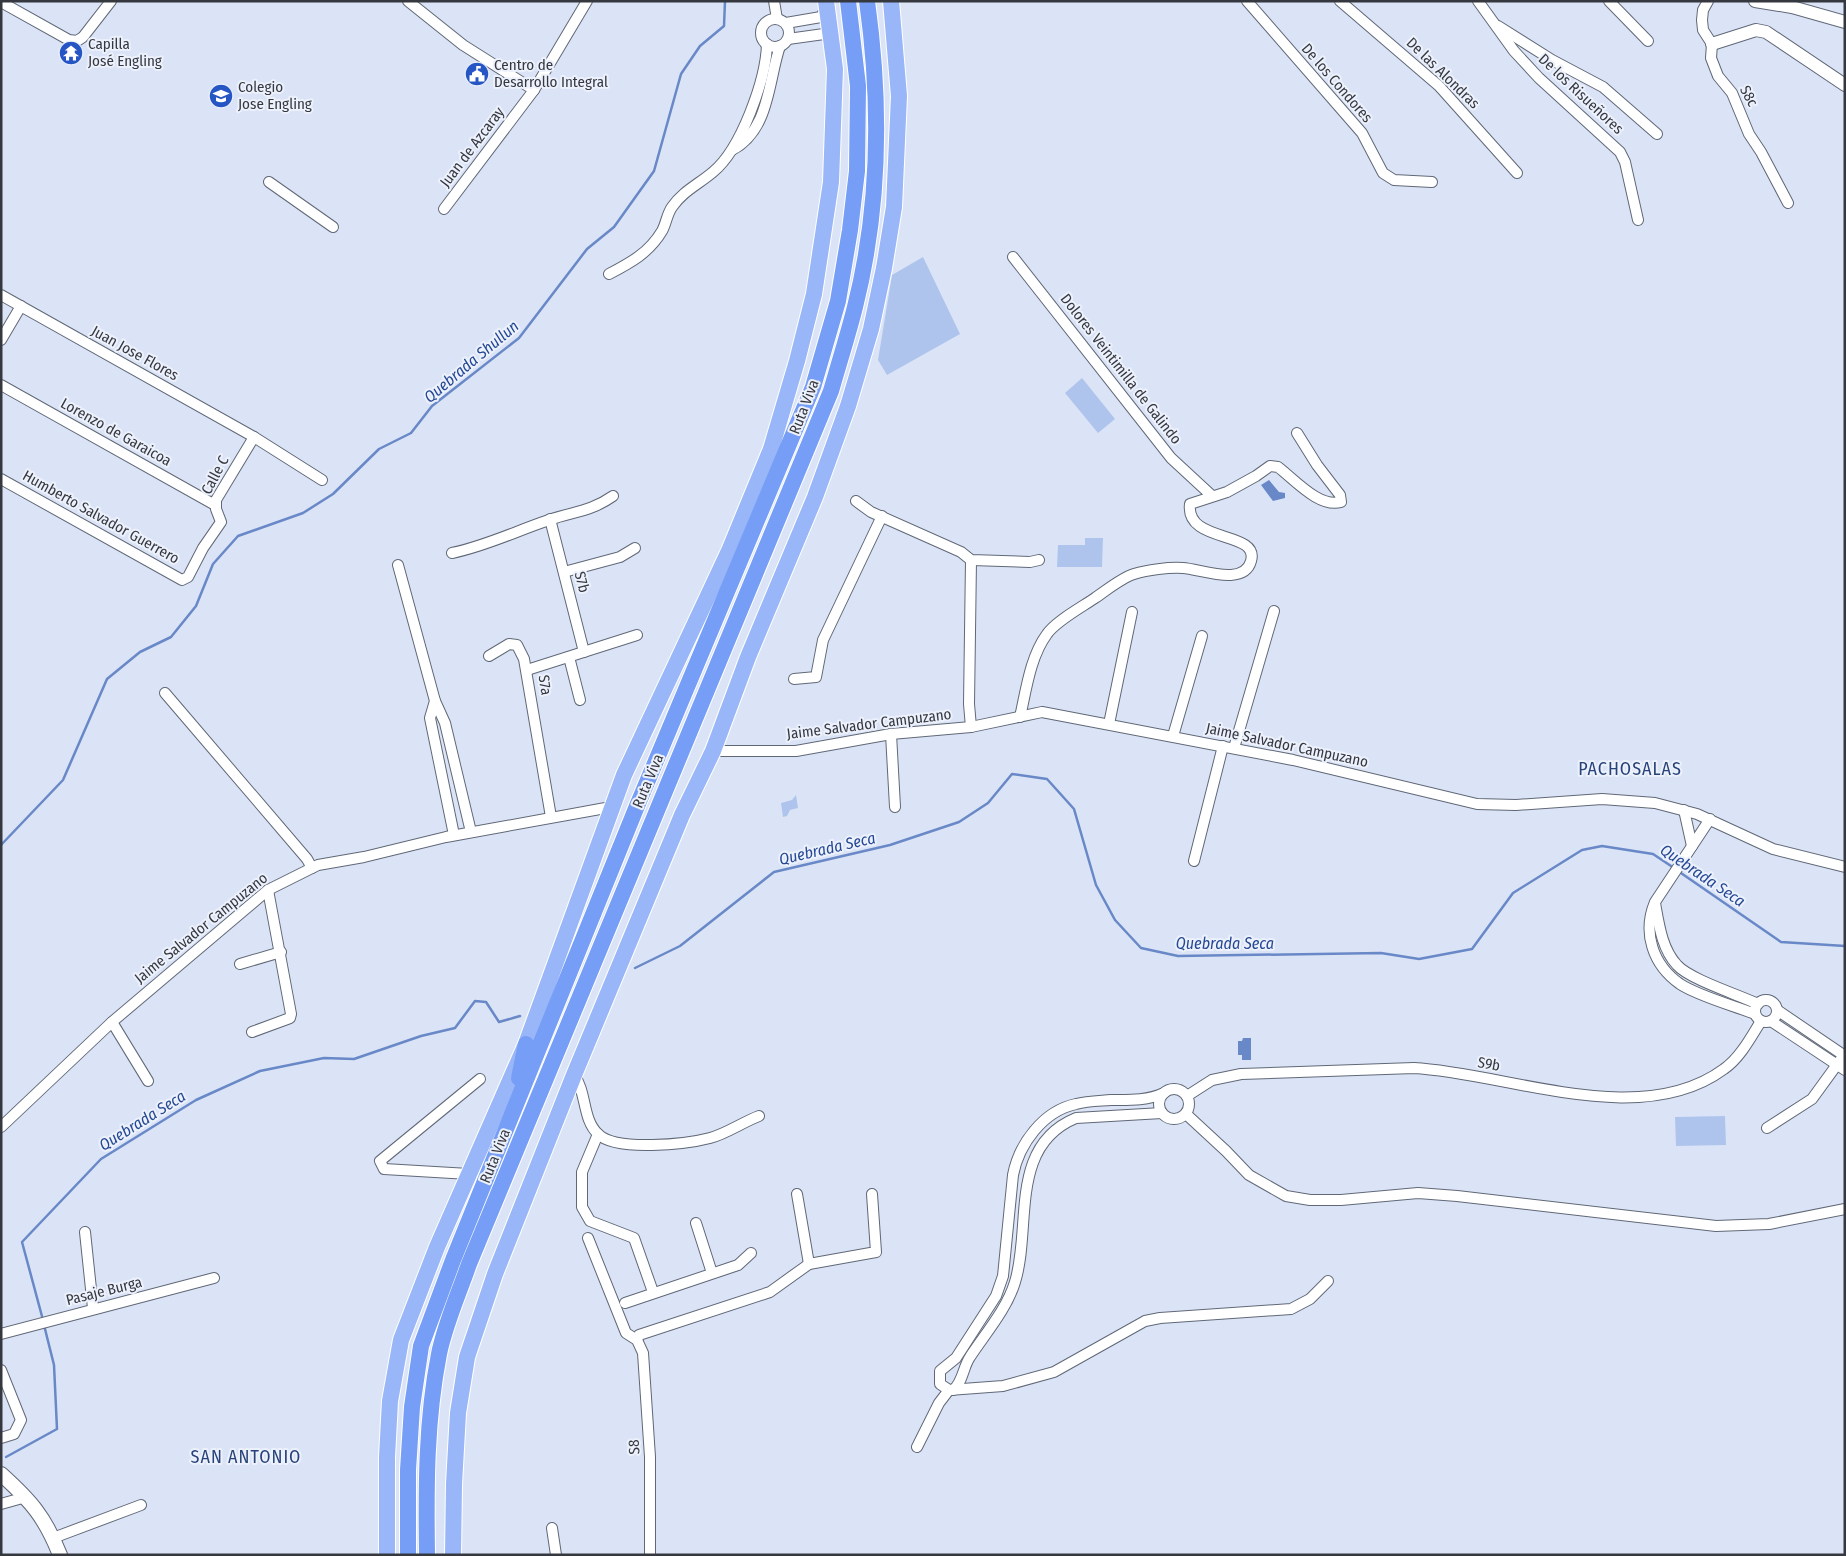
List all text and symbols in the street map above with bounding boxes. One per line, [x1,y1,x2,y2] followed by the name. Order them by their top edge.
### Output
[1403,34,1483,112] street label: De las Alondras
[88,35,162,70] place label: Capilla José Engling
[58,40,84,66] temple icon: Capilla José Engling
[1298,40,1376,126] street label: De los Condores
[1535,50,1627,138] street label: De los Risueñores
[494,56,608,91] place label: Centro de Desarrollo Integral
[464,61,490,87] public building icon: Centro de Desarrollo Integral
[238,78,312,113] place label: Colegio Jose Engling
[1736,82,1762,110] street label: S8c
[208,83,234,109] school or university icon: Colegio Jose Engling
[436,103,508,191] street label: Juan de Azcaray
[1057,290,1185,448] street label: Dolores Veintimilla de Galindo
[420,316,522,406] water label: Quebrada Shullun
[88,322,182,384] street label: Juan Jose Flores
[785,377,823,437] street label: Ruta Viva
[58,394,174,470] street label: Lorenzo de Garaicoa
[197,452,233,497] street label: Calle C
[20,466,182,568] street label: Humberto Salvador Guerrero
[571,570,593,594] street label: S7b
[535,674,555,696] street label: S7a
[786,705,952,743] street label: Jaime Salvador Campuzano
[1204,719,1370,771] street label: Jaime Salvador Campuzano
[629,751,667,811] street label: Ruta Viva
[1578,758,1682,780] district label: PACHOSALAS
[777,828,877,869] water label: Quebrada Seca
[1657,840,1749,911] water label: Quebrada Seca
[131,869,271,987] street label: Jaime Salvador Campuzano
[1176,934,1274,953] water label: Quebrada Seca
[1476,1053,1502,1075] street label: S9b
[96,1086,189,1155] water label: Quebrada Seca
[476,1126,514,1186] street label: Ruta Viva
[64,1273,144,1309] street label: Pasaje Burga
[625,1439,643,1455] street label: S8
[191,1446,301,1468] district label: SAN ANTONIO

